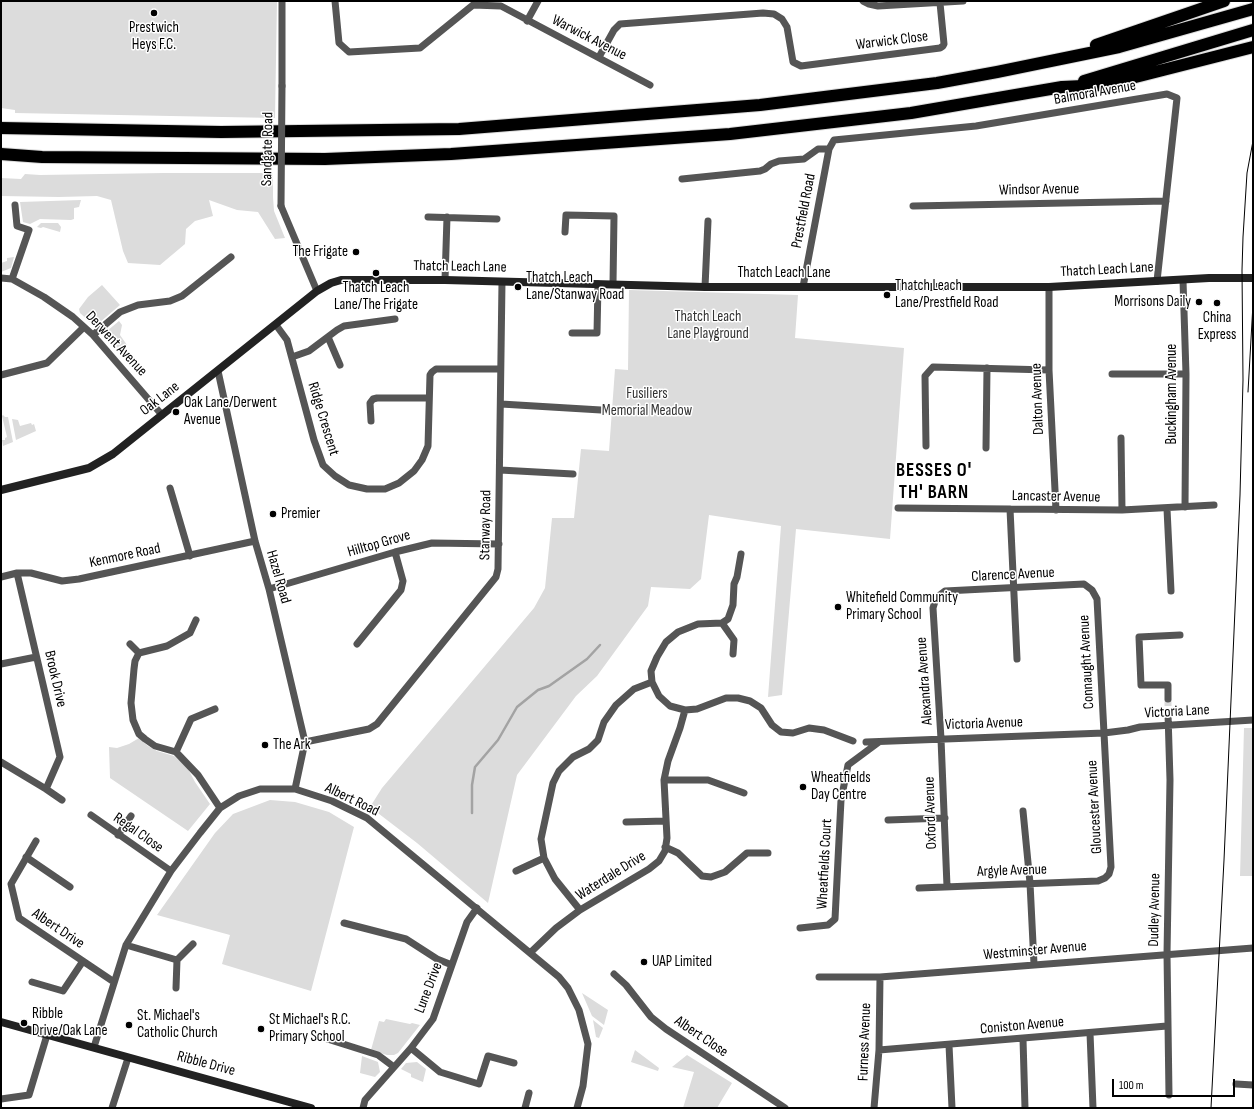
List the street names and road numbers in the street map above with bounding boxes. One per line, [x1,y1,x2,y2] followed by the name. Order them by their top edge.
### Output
[549,11,629,65] street label: Warwick Avenue
[855,28,929,54] street label: Warwick Close
[1053,77,1137,109] street label: Balmoral Avenue
[258,112,278,186] street label: Sandgate Road
[788,172,820,250] street label: Prestfield Road
[999,180,1079,200] street label: Windsor Avenue
[413,257,507,277] street label: Thatch Leach Lane
[1060,259,1154,281] street label: Thatch Leach Lane
[737,264,831,282] street label: Thatch Leach Lane
[81,308,151,380] street label: Derwent Avenue
[1163,344,1181,444] street label: Buckingham Avenue
[1028,363,1048,435] street label: Dalton Avenue
[137,378,183,420] street label: Oak Lane
[303,380,343,458] street label: Ridge Crescent
[1012,487,1100,507] street label: Lancaster Avenue
[476,490,496,560] street label: Stanway Road
[345,526,413,562] street label: Hilltop Grove
[88,540,162,572] street label: Kenmore Road
[262,548,294,606] street label: Hazel Road
[971,564,1055,586] street label: Clarence Avenue
[1076,614,1098,710] street label: Connaught Avenue
[913,636,937,726] street label: Alexandra Avenue
[40,649,70,709] street label: Brook Drive
[1144,701,1210,723] street label: Victoria Lane
[945,714,1023,734] street label: Victoria Avenue
[1084,760,1106,854] street label: Gloucester Avenue
[921,776,941,850] street label: Oxford Avenue
[322,779,382,821] street label: Albert Road
[109,809,167,857] street label: Regal Close
[814,818,836,910] street label: Wheatfields Court
[573,847,649,905] street label: Waterdale Drive
[977,861,1047,881] street label: Argyle Avenue
[1145,873,1165,947] street label: Dudley Avenue
[28,905,88,953] street label: Albert Drive
[983,938,1087,964] street label: Westminster Avenue
[411,960,447,1016] street label: Lune Drive
[855,1003,875,1081] street label: Furness Avenue
[671,1013,731,1061] street label: Albert Close
[979,1013,1065,1039] street label: Coniston Avenue
[175,1048,237,1080] street label: Ribble Drive

